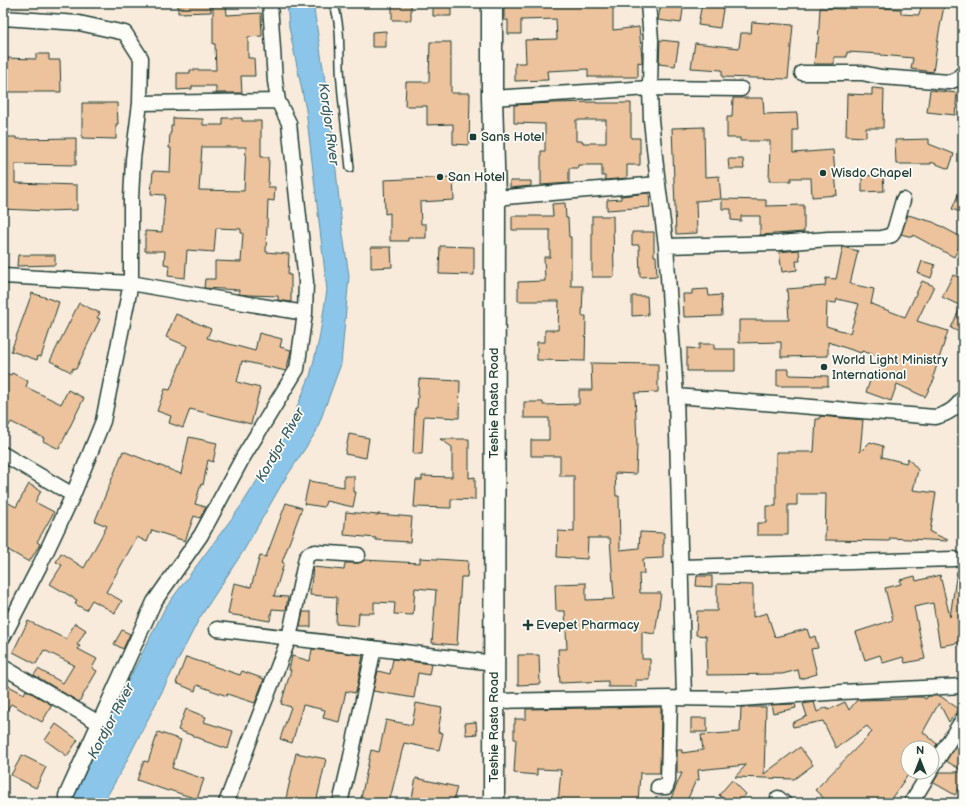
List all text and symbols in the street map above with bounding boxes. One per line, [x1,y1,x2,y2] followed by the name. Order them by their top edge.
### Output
[315,82,343,167] water label: Kordjor River
[481,129,545,145] place label: Sans Hotel
[468,132,478,142] marker: Sans Hotel
[831,165,912,181] place label: Wisdo Chapel
[818,168,828,178] marker: Wisdo Chapel
[448,169,505,185] place label: San Hotel
[435,172,445,182] marker: San Hotel
[486,348,502,458] street label: Teshie Rasta Road
[832,352,948,383] place label: World Light Ministry International
[819,362,829,372] marker: World Light Ministry International
[252,404,309,485] water label: Kordjor River
[536,617,639,633] place label: Evepet Pharmacy
[523,620,533,630] marker: Evepet Pharmacy
[486,672,502,782] street label: Teshie Rasta Road
[84,680,138,762] water label: Kordjor River
[900,740,940,780] north arrow
[916,744,924,757] text: N

